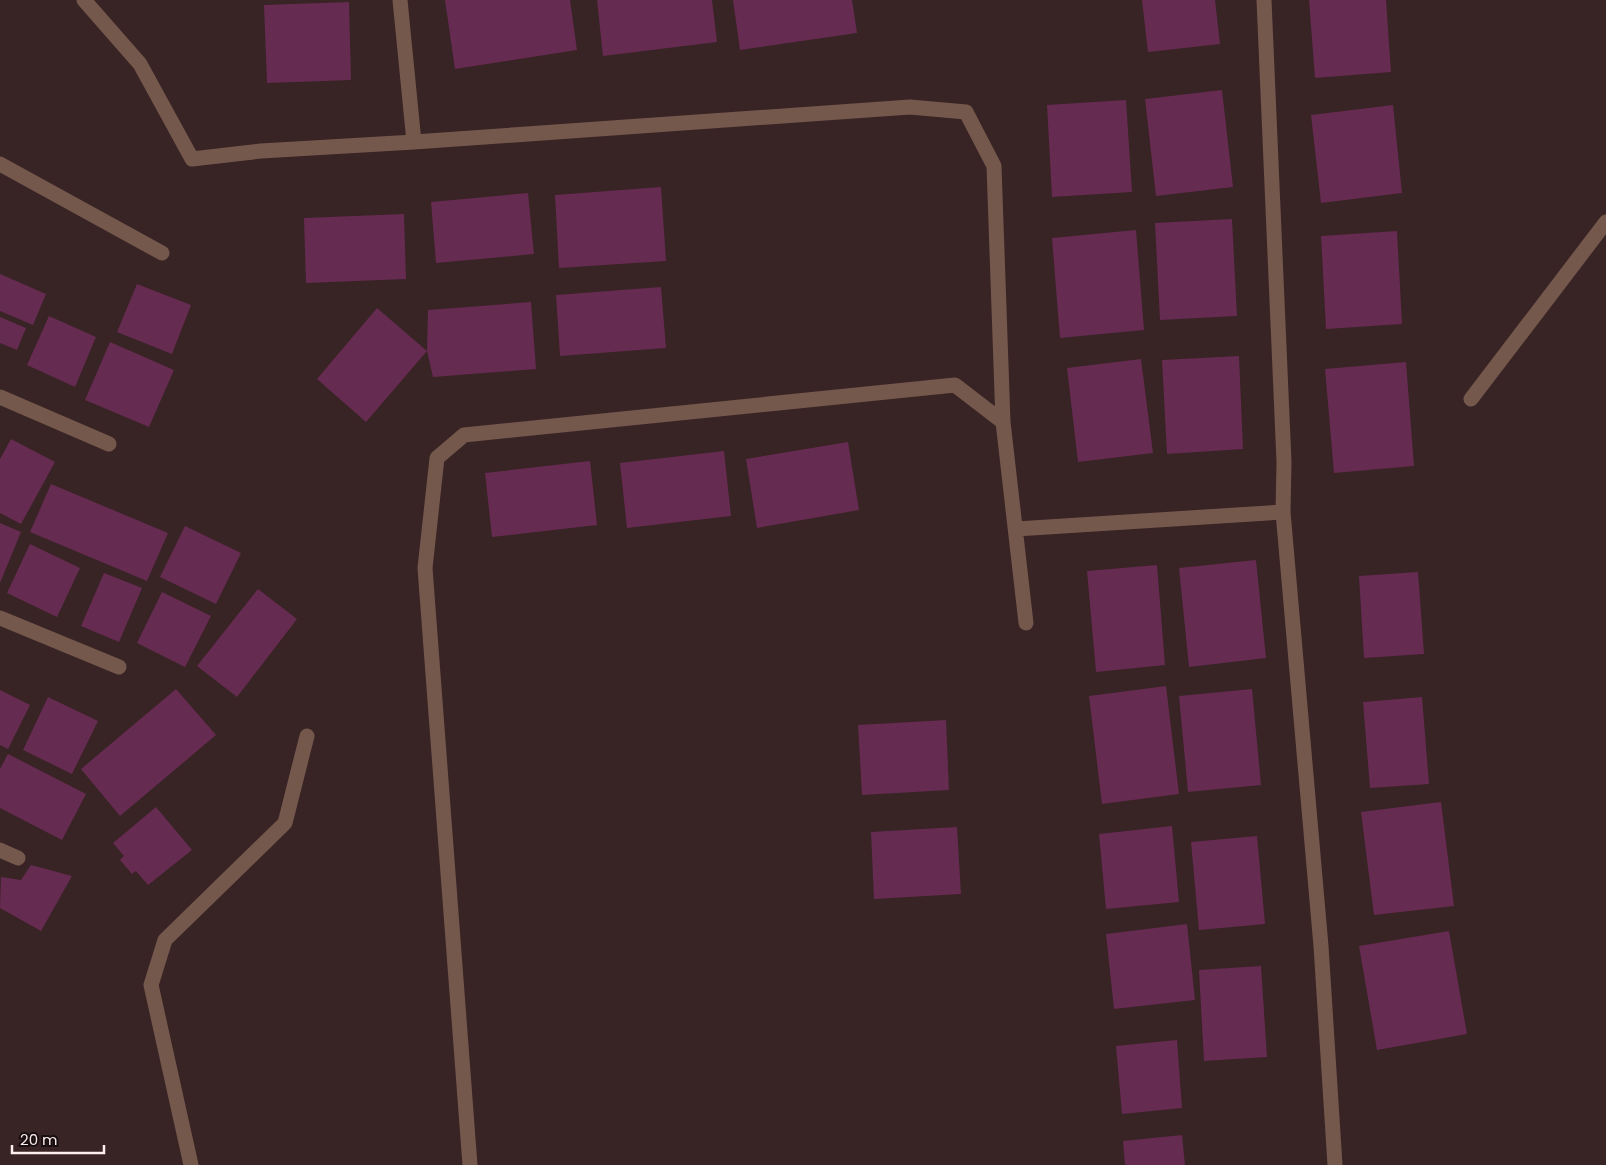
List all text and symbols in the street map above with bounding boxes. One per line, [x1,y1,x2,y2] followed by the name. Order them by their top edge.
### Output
[12,1122,105,1154] scale bar
[20,1129,58,1150] text: 20 m

